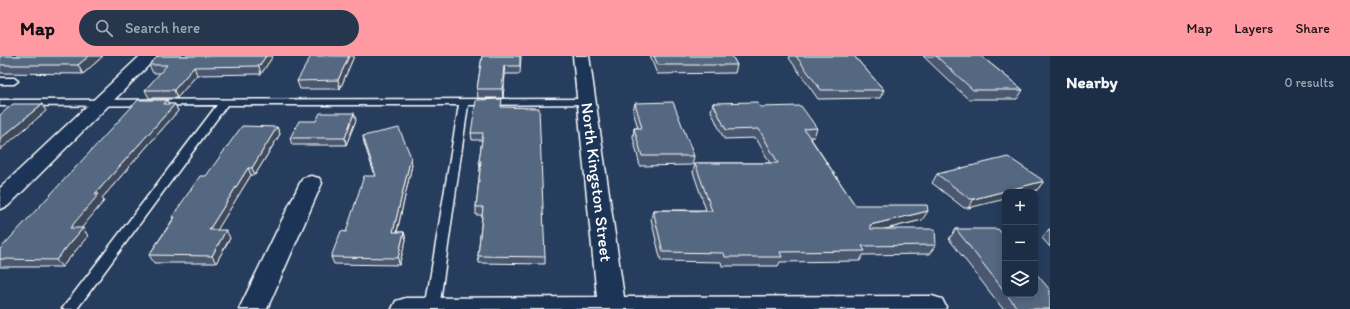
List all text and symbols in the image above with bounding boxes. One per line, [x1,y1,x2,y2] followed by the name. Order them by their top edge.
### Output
[79,10,359,46] search box
[20,17,55,40] text: Map
[93,17,115,39] icon: search
[125,19,200,37] text: Search here
[1187,20,1212,37] text: Map
[1234,20,1273,37] text: Layers
[1295,20,1330,37] text: Share
[1066,72,1118,92] text: Nearby
[1284,75,1334,90] text: 0 results
[577,101,617,263] street label: North Kingston Street
[1002,189,1038,297] map controls
[1002,189,1038,225] button: +
[1002,225,1038,261] button: −
[1002,261,1038,297] button: layers

